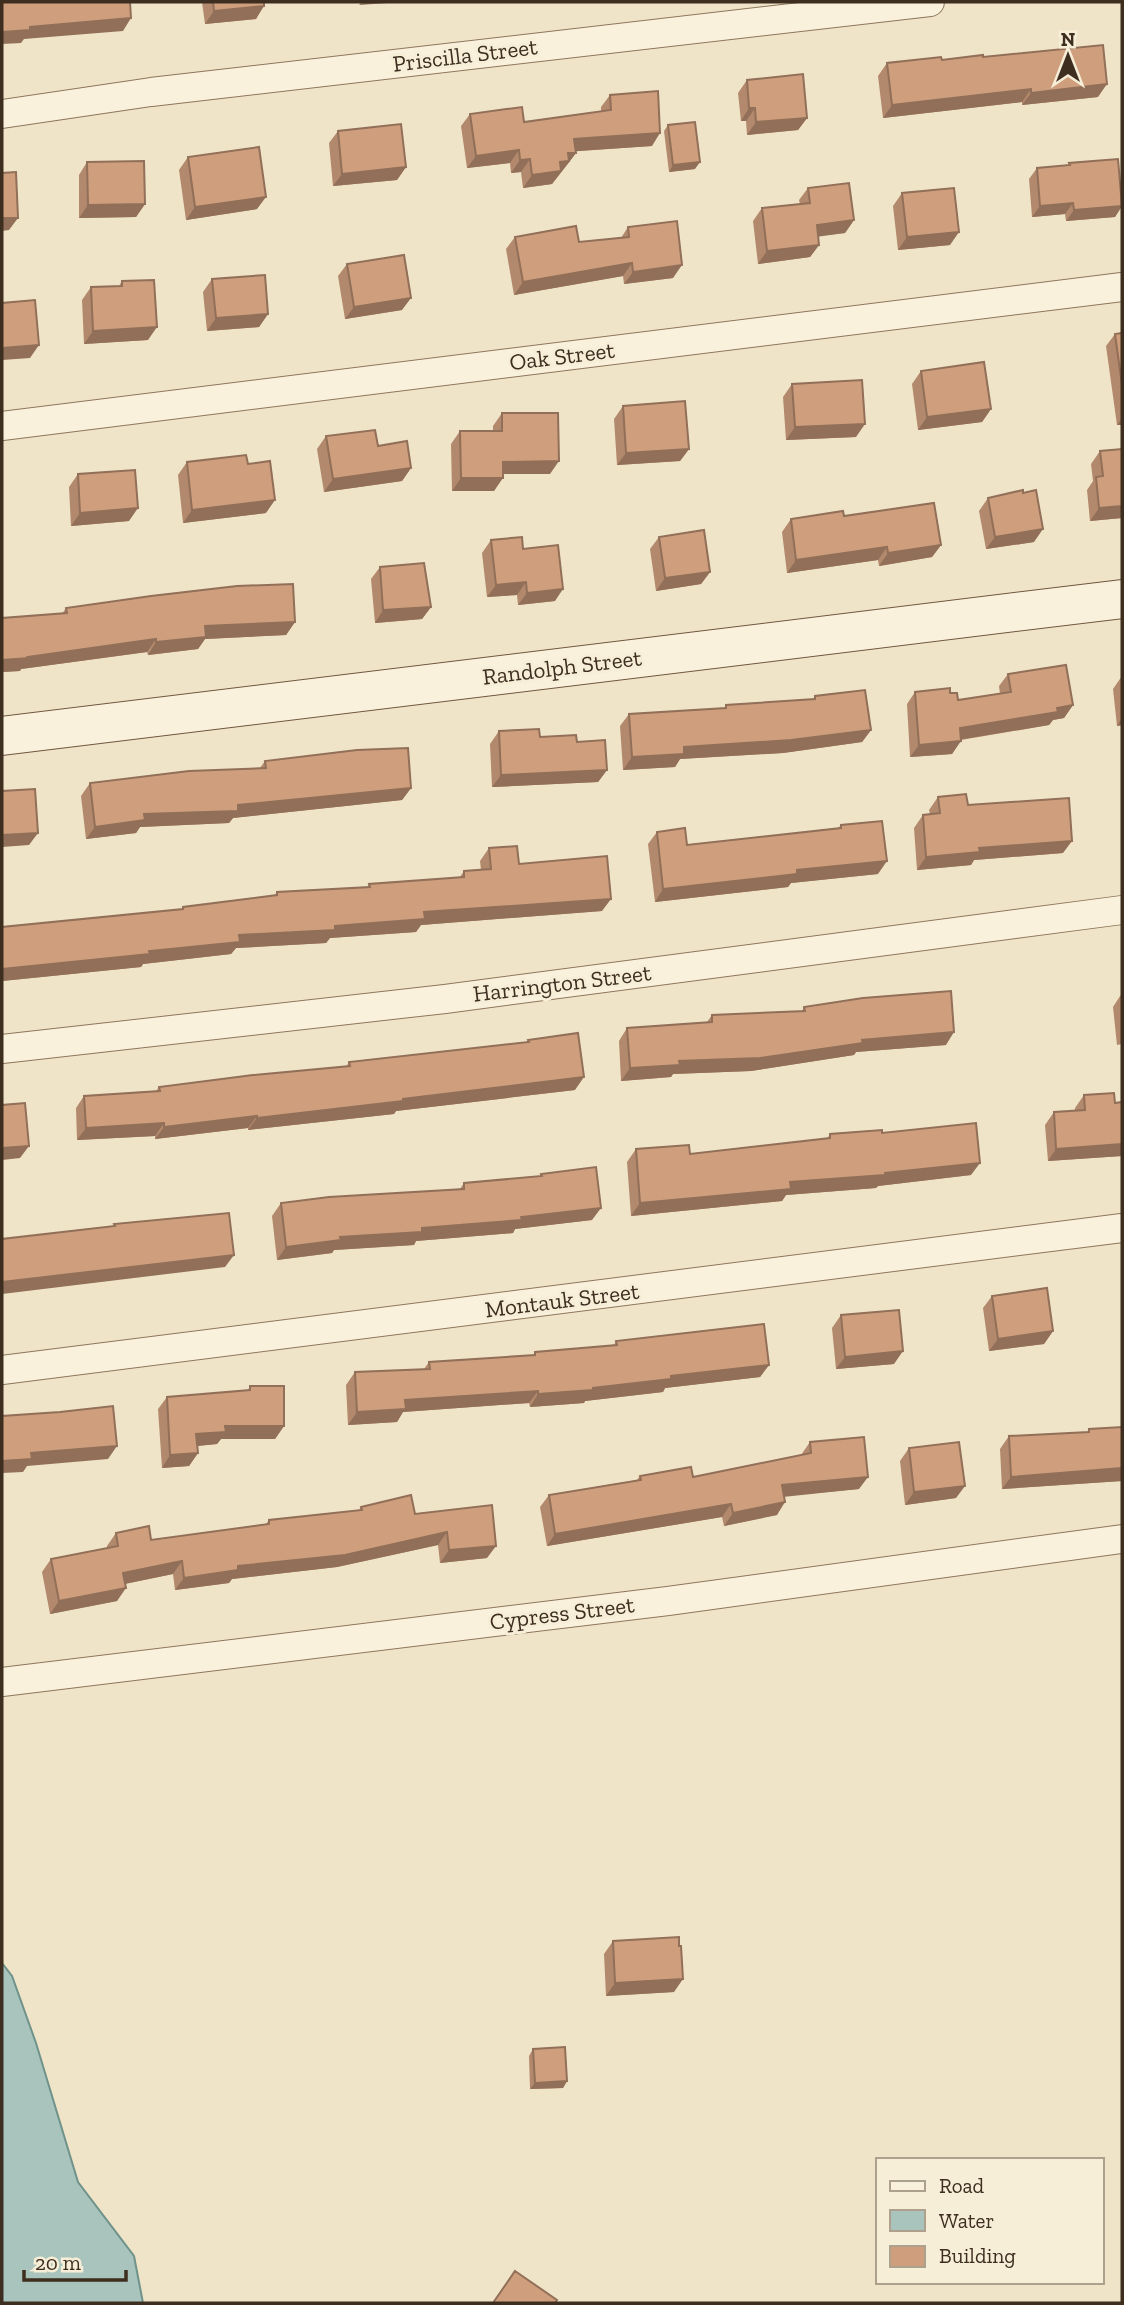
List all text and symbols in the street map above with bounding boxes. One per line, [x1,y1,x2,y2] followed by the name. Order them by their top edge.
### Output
[1033,21,1103,91] north arrow
[1061,28,1075,51] text: N
[391,32,539,78] street label: Priscilla Street
[508,336,617,376] street label: Oak Street
[481,643,644,691] street label: Randolph Street
[471,958,653,1008] street label: Harrington Street
[483,1277,641,1323] street label: Montauk Street
[488,1590,636,1636] street label: Cypress Street
[876,2158,1103,2284] legend
[939,2173,985,2198] text: Road
[939,2208,994,2233] text: Water
[24,2238,126,2282] scale bar
[939,2243,1016,2268] text: Building
[35,2250,81,2275] text: 20 m

